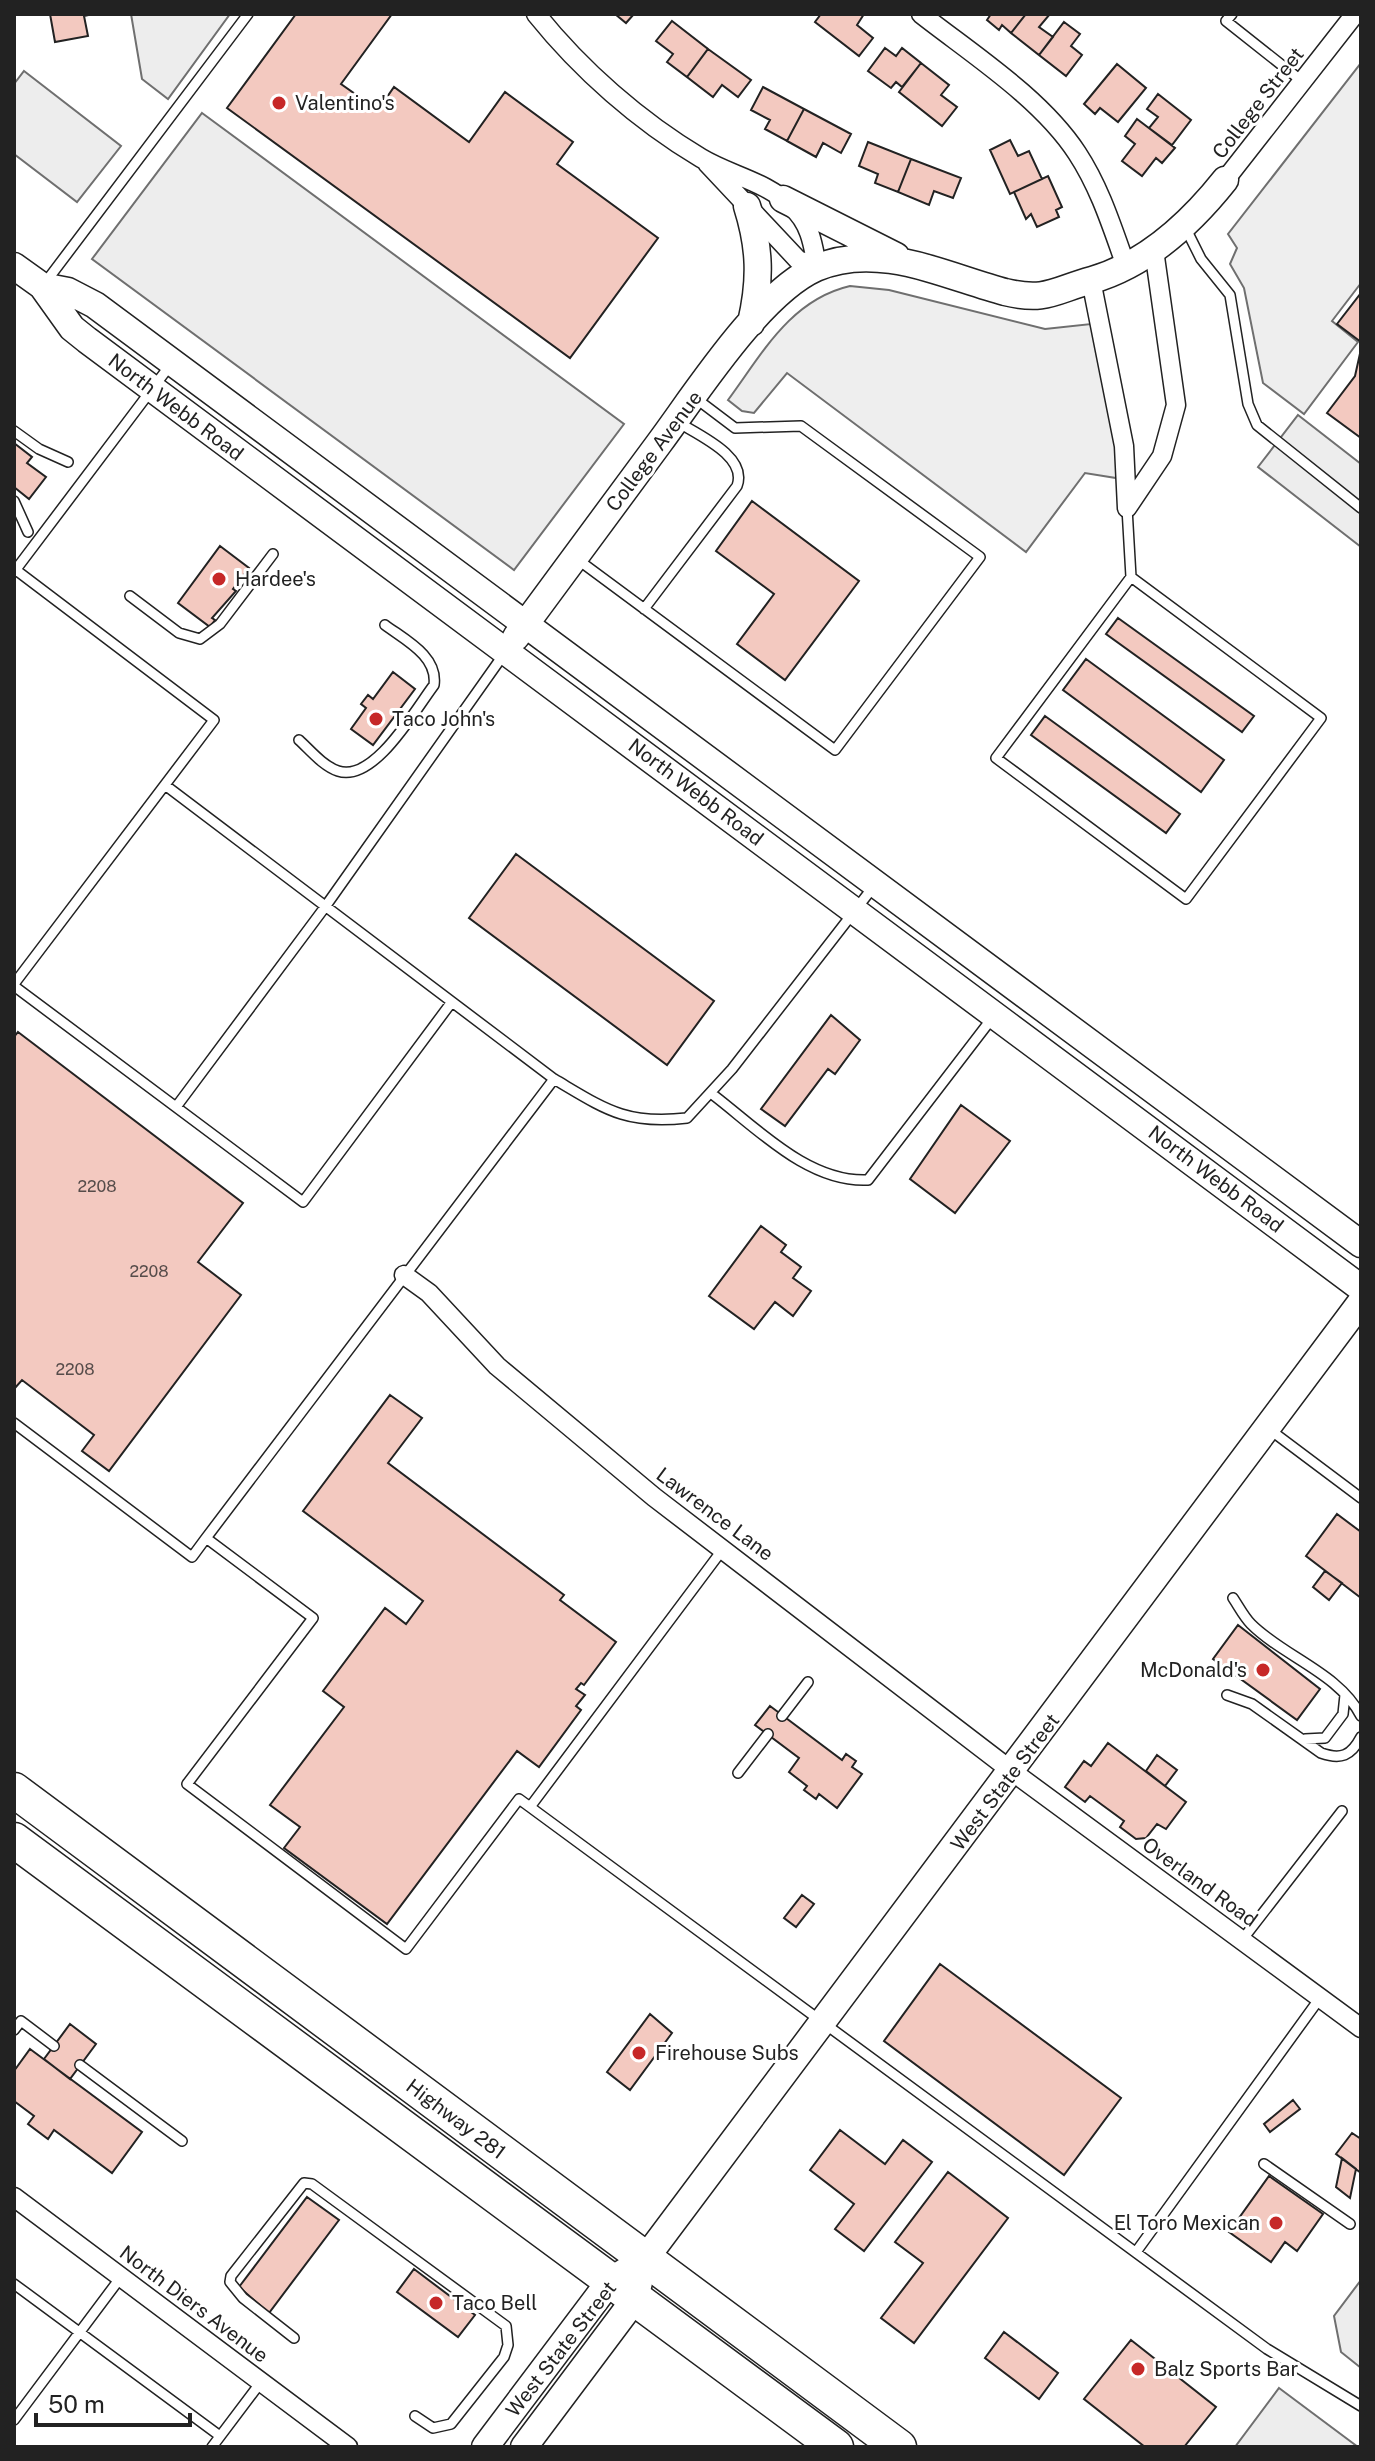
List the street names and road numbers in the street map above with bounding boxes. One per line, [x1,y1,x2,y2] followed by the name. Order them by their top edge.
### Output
[1207,43,1309,163] street label: College Street
[104,348,248,466] street label: North Webb Road
[601,386,707,516] street label: College Avenue
[624,733,768,851] street label: North Webb Road
[1144,1120,1288,1238] street label: North Webb Road
[652,1462,778,1566] street label: Lawrence Lane
[946,1709,1064,1855] street label: West State Street
[1138,1832,1262,1932] street label: Overland Road
[401,2074,511,2164] street label: Highway 281
[115,2240,273,2368] street label: North Diers Avenue
[501,2276,621,2422] street label: West State Street

